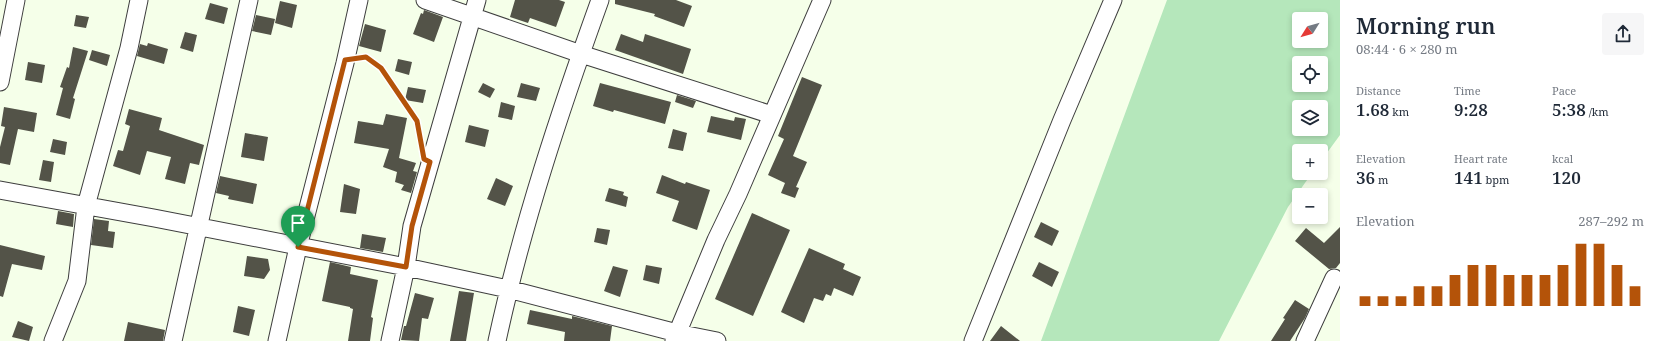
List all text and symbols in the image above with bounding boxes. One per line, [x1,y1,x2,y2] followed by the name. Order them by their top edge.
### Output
[1356,10,1495,40] text: Morning run
[1292,12,1328,48] north arrow
[1292,12,1328,224] map controls
[1602,13,1644,55] button: share
[1356,40,1458,58] text: 08:44 · 6 × 280 m
[1292,56,1328,92] button: locate
[1356,83,1401,98] text: Distance
[1454,83,1481,98] text: Time
[1552,83,1576,98] text: Pace
[1356,98,1389,121] text: 1.68
[1454,98,1488,121] text: 9:28
[1552,98,1586,121] text: 5:38
[1292,100,1328,136] button: layers
[1389,104,1409,119] text: km
[1586,104,1609,119] text: /km
[1292,144,1328,180] button: +
[1356,151,1406,166] text: Elevation
[1454,151,1508,166] text: Heart rate
[1552,151,1573,166] text: kcal
[1356,166,1375,189] text: 36
[1454,166,1483,189] text: 141
[1552,166,1581,189] text: 120
[1375,172,1388,187] text: m
[1483,172,1509,187] text: bpm
[1292,188,1328,224] button: −
[281,206,315,247] pin
[287,212,309,234] icon: arrive
[1356,212,1415,230] text: Elevation
[1578,212,1644,230] text: 287–292 m

